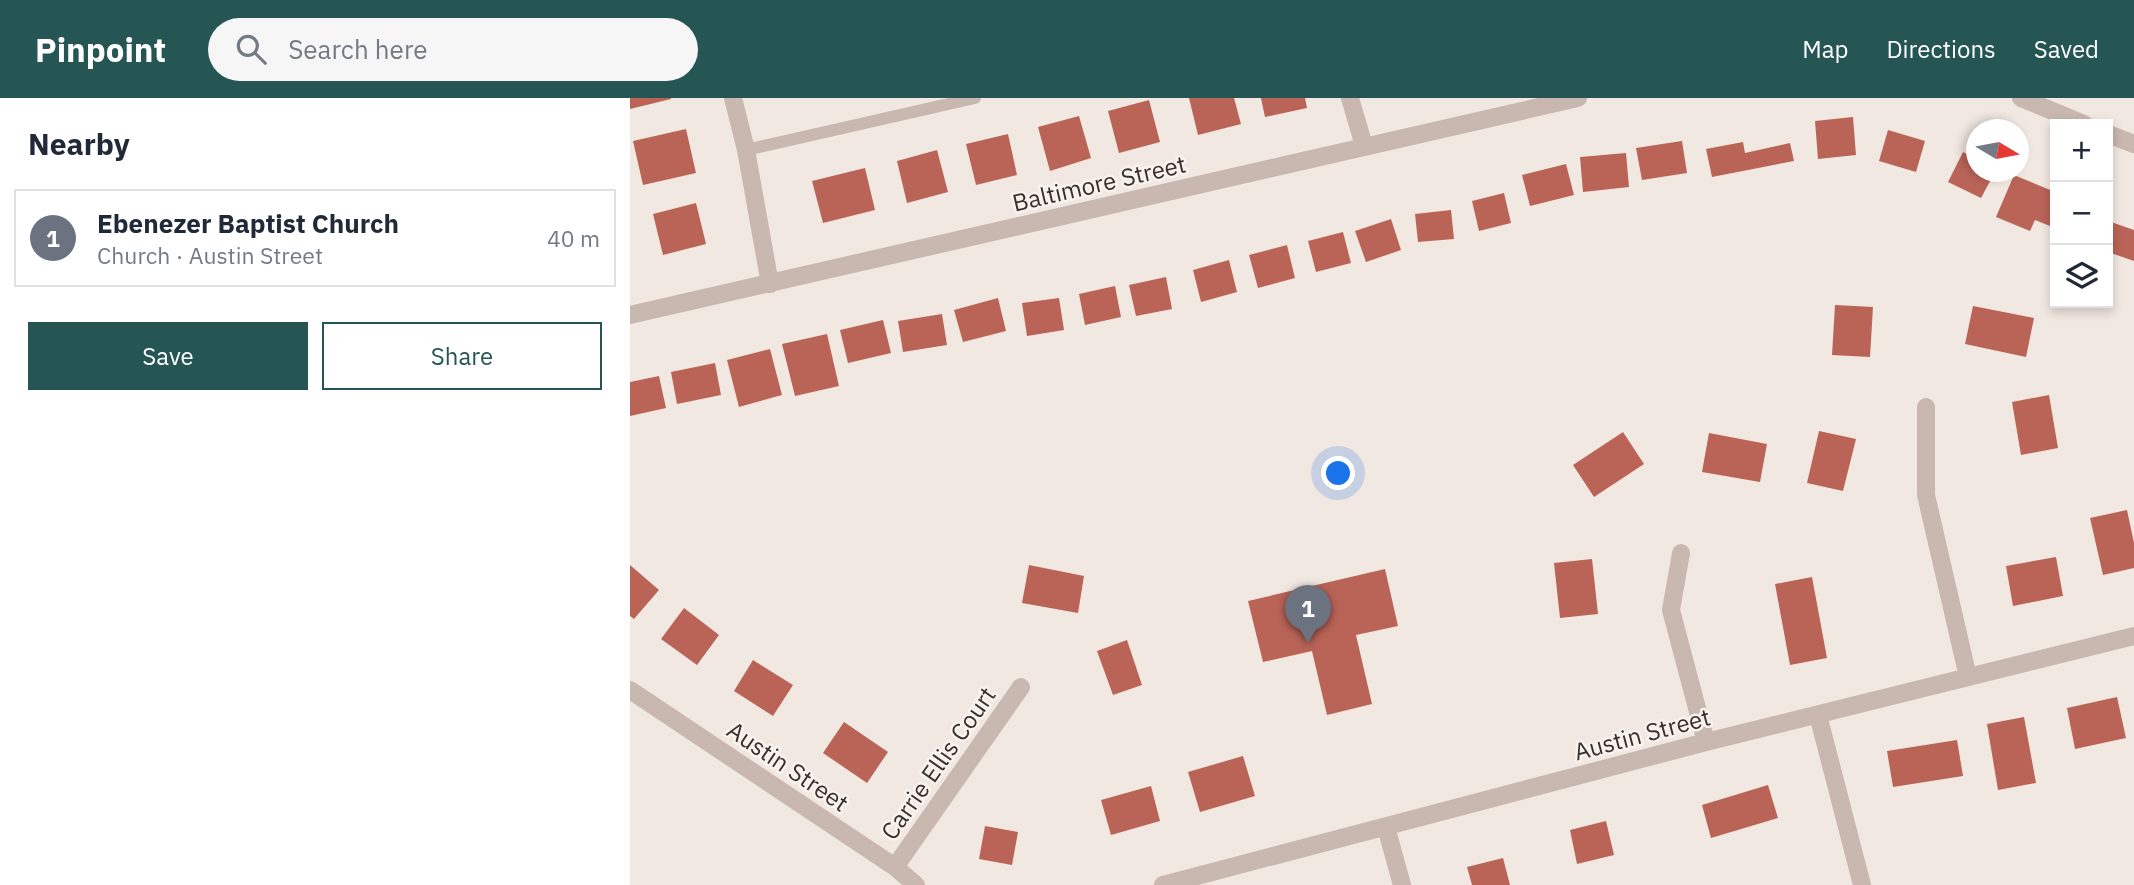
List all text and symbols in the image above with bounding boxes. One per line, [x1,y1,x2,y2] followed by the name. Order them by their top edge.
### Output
[208,18,698,81] search box
[35,28,166,71] text: Pinpoint
[232,30,270,68] icon: search
[288,32,428,66] text: Search here
[1802,33,1848,65] text: Map
[1886,33,1996,65] text: Directions
[2034,33,2099,65] text: Saved
[1966,119,2029,182] north arrow
[2050,119,2113,308] map controls
[2050,119,2113,182] button: +
[28,124,130,163] text: Nearby
[1009,147,1189,219] street label: Baltimore Street
[2050,182,2113,245] button: −
[97,206,399,240] text: Ebenezer Baptist Church
[46,223,60,253] text: 1
[547,223,600,253] text: 40 m
[97,240,323,270] text: Church · Austin Street
[2050,245,2113,308] button: layers
[28,322,308,390] button: Save
[322,322,602,390] button: Share
[1321,456,1355,490] your location
[1285,585,1331,643] pin: 1
[873,680,1003,846] street label: Carrie Ellis Court
[1570,700,1714,768] street label: Austin Street
[721,714,855,818] street label: Austin Street

